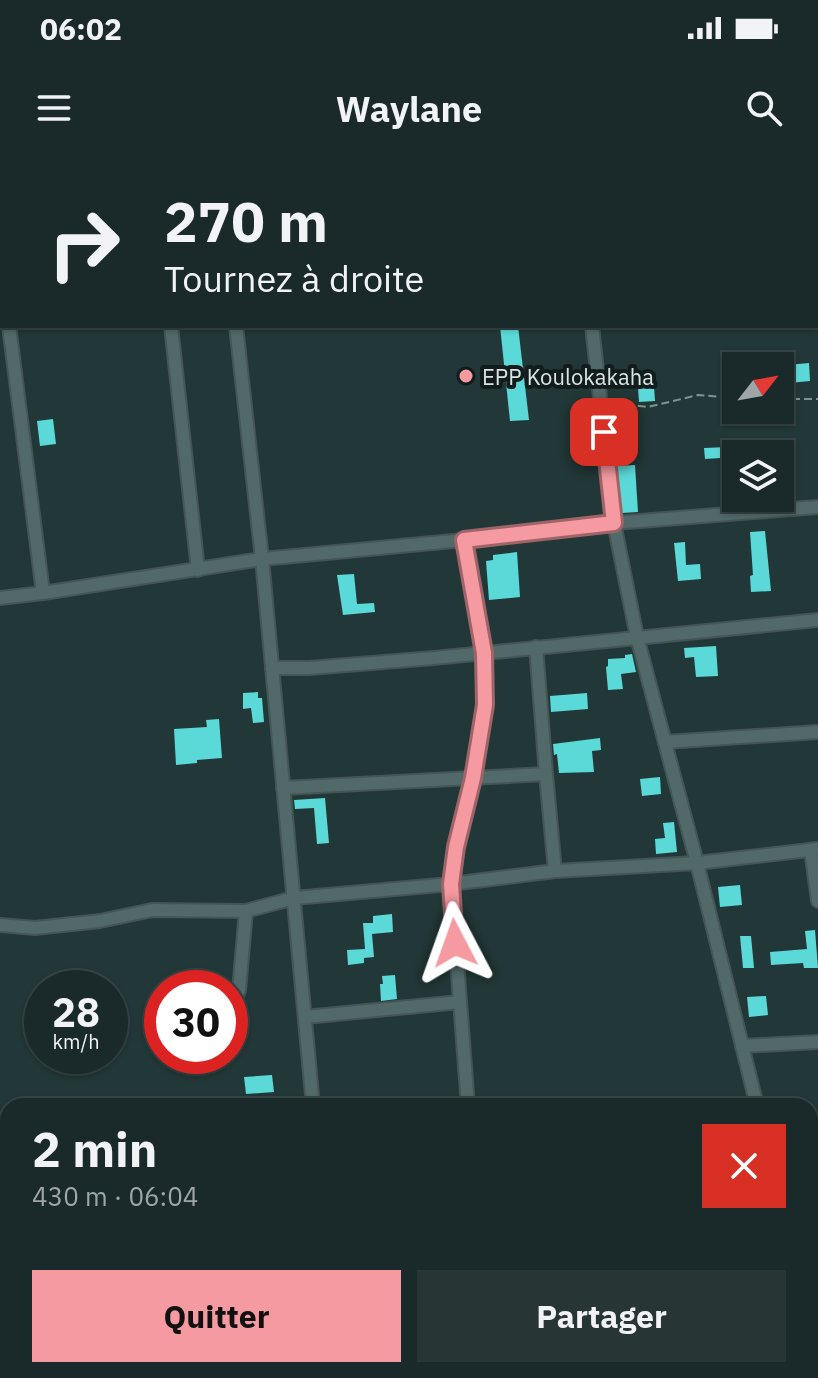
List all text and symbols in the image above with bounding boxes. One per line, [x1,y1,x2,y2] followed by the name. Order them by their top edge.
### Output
[40,9,122,48] text: 06:02
[336,85,482,132] text: Waylane
[32,86,76,130] icon: menu
[742,86,786,130] icon: search
[164,185,328,257] text: 270 m
[32,192,136,296] icon: right
[164,255,424,302] text: Tournez à droite
[722,352,794,424] north arrow
[722,352,794,512] map controls
[482,362,654,391] place label: EPP Koulokakaha
[457,367,475,385] marker: EPP Koulokakaha
[570,398,638,466] pin
[582,410,626,454] icon: arrive
[722,440,794,512] button: layers
[413,901,497,985] position arrow
[144,970,248,1074] speed limit sign: 30
[52,986,100,1038] text: 28
[52,1028,100,1055] text: km/h
[32,1118,157,1180] text: 2 min
[702,1124,786,1208] button: close
[32,1179,198,1213] text: 430 m · 06:04
[32,1270,401,1362] button: Quitter
[417,1270,786,1362] button: Partager

